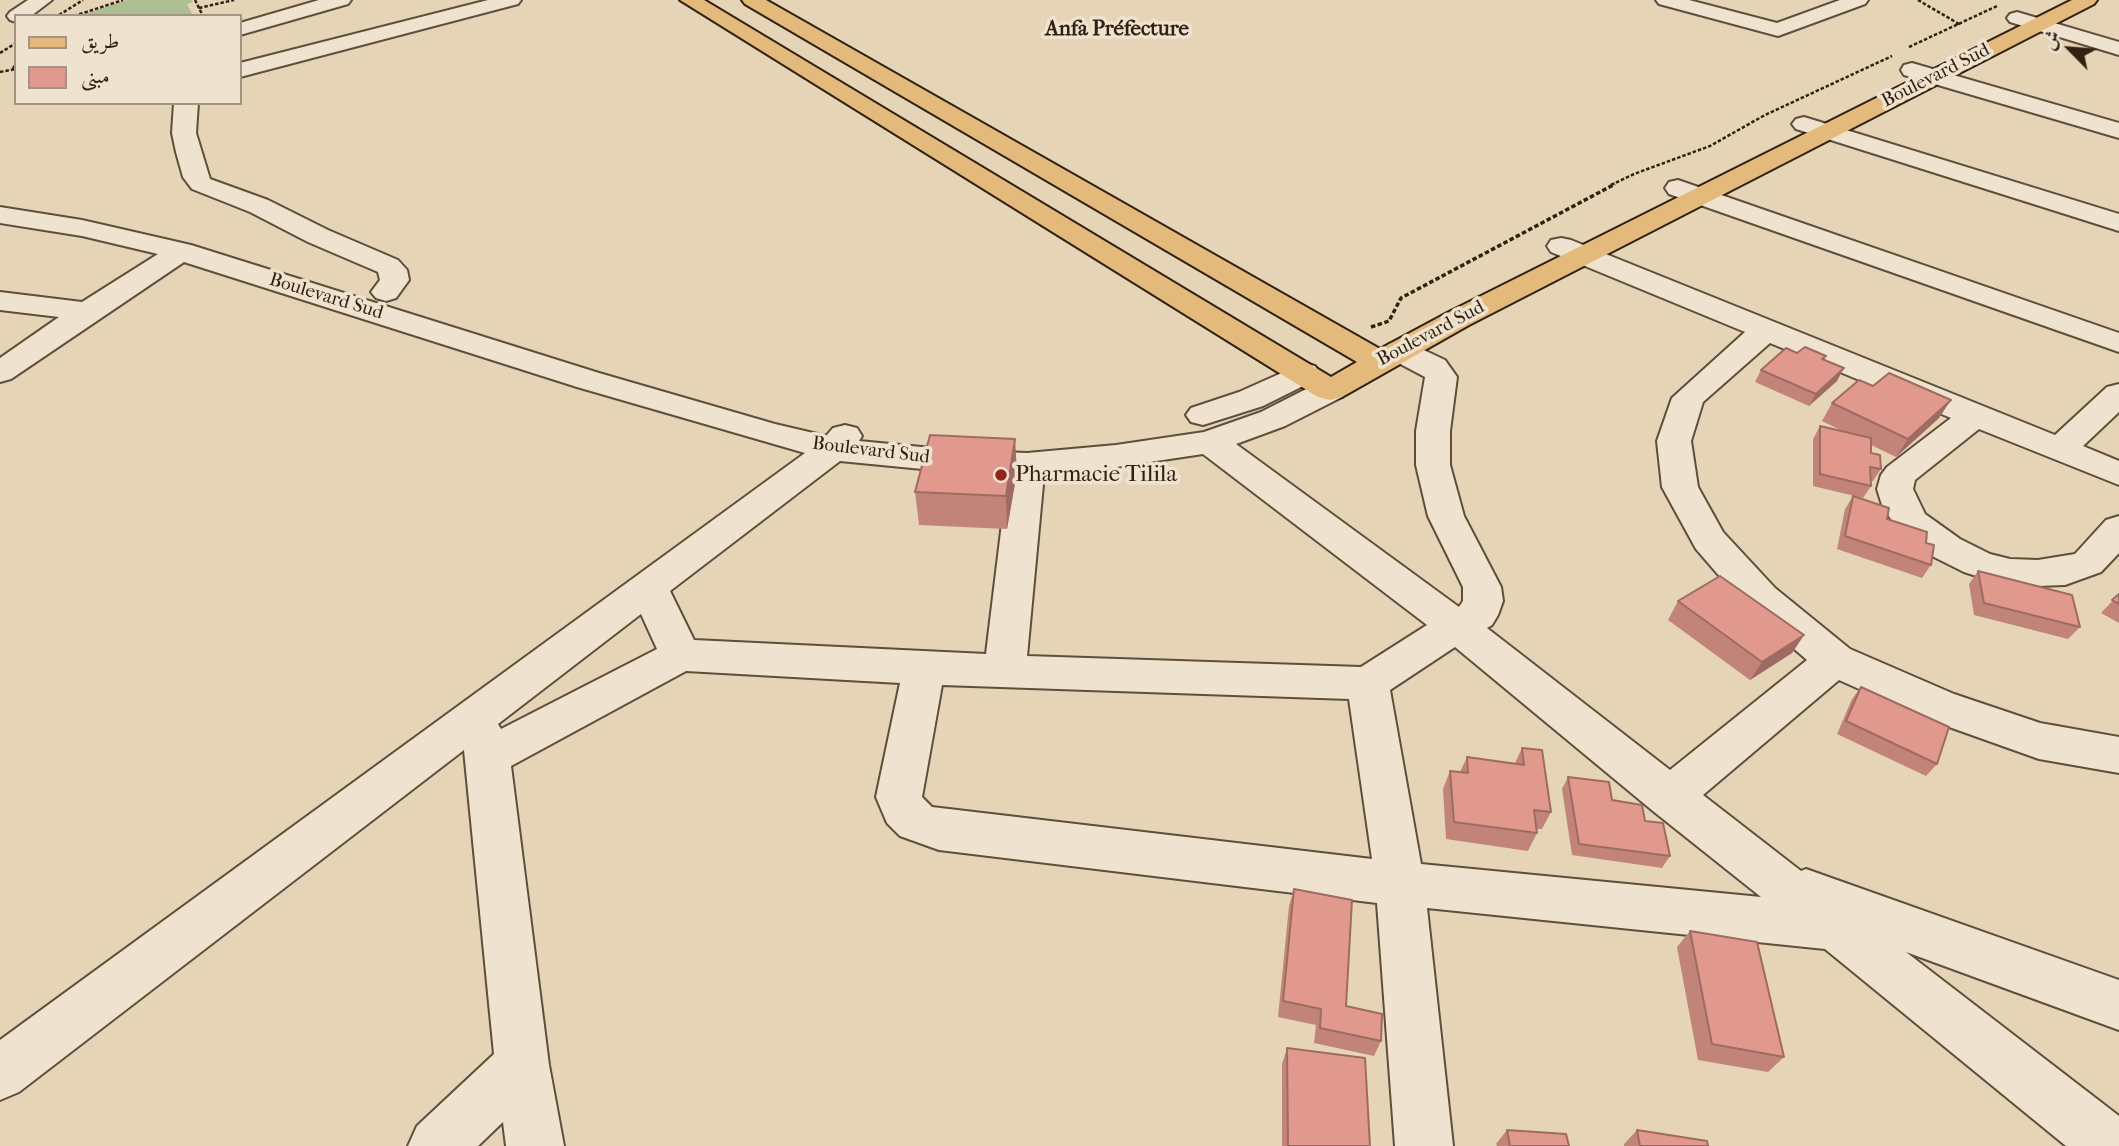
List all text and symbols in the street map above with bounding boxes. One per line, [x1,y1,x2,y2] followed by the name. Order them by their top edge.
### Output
[14,14,242,105] legend
[2035,14,2105,84] north arrow
[1045,17,1189,43] district label: Anfa Préfecture
[2037,27,2065,53] text: ش
[81,29,119,53] text: طريق
[1878,39,1994,113] street label: Boulevard Sud
[81,64,110,88] text: مبنى
[266,269,386,325] street label: Boulevard Sud
[1374,296,1488,372] street label: Boulevard Sud
[811,432,931,470] street label: Boulevard Sud
[1015,461,1177,489] place label: Pharmacie Tilila
[993,467,1009,483] marker: Pharmacie Tilila

